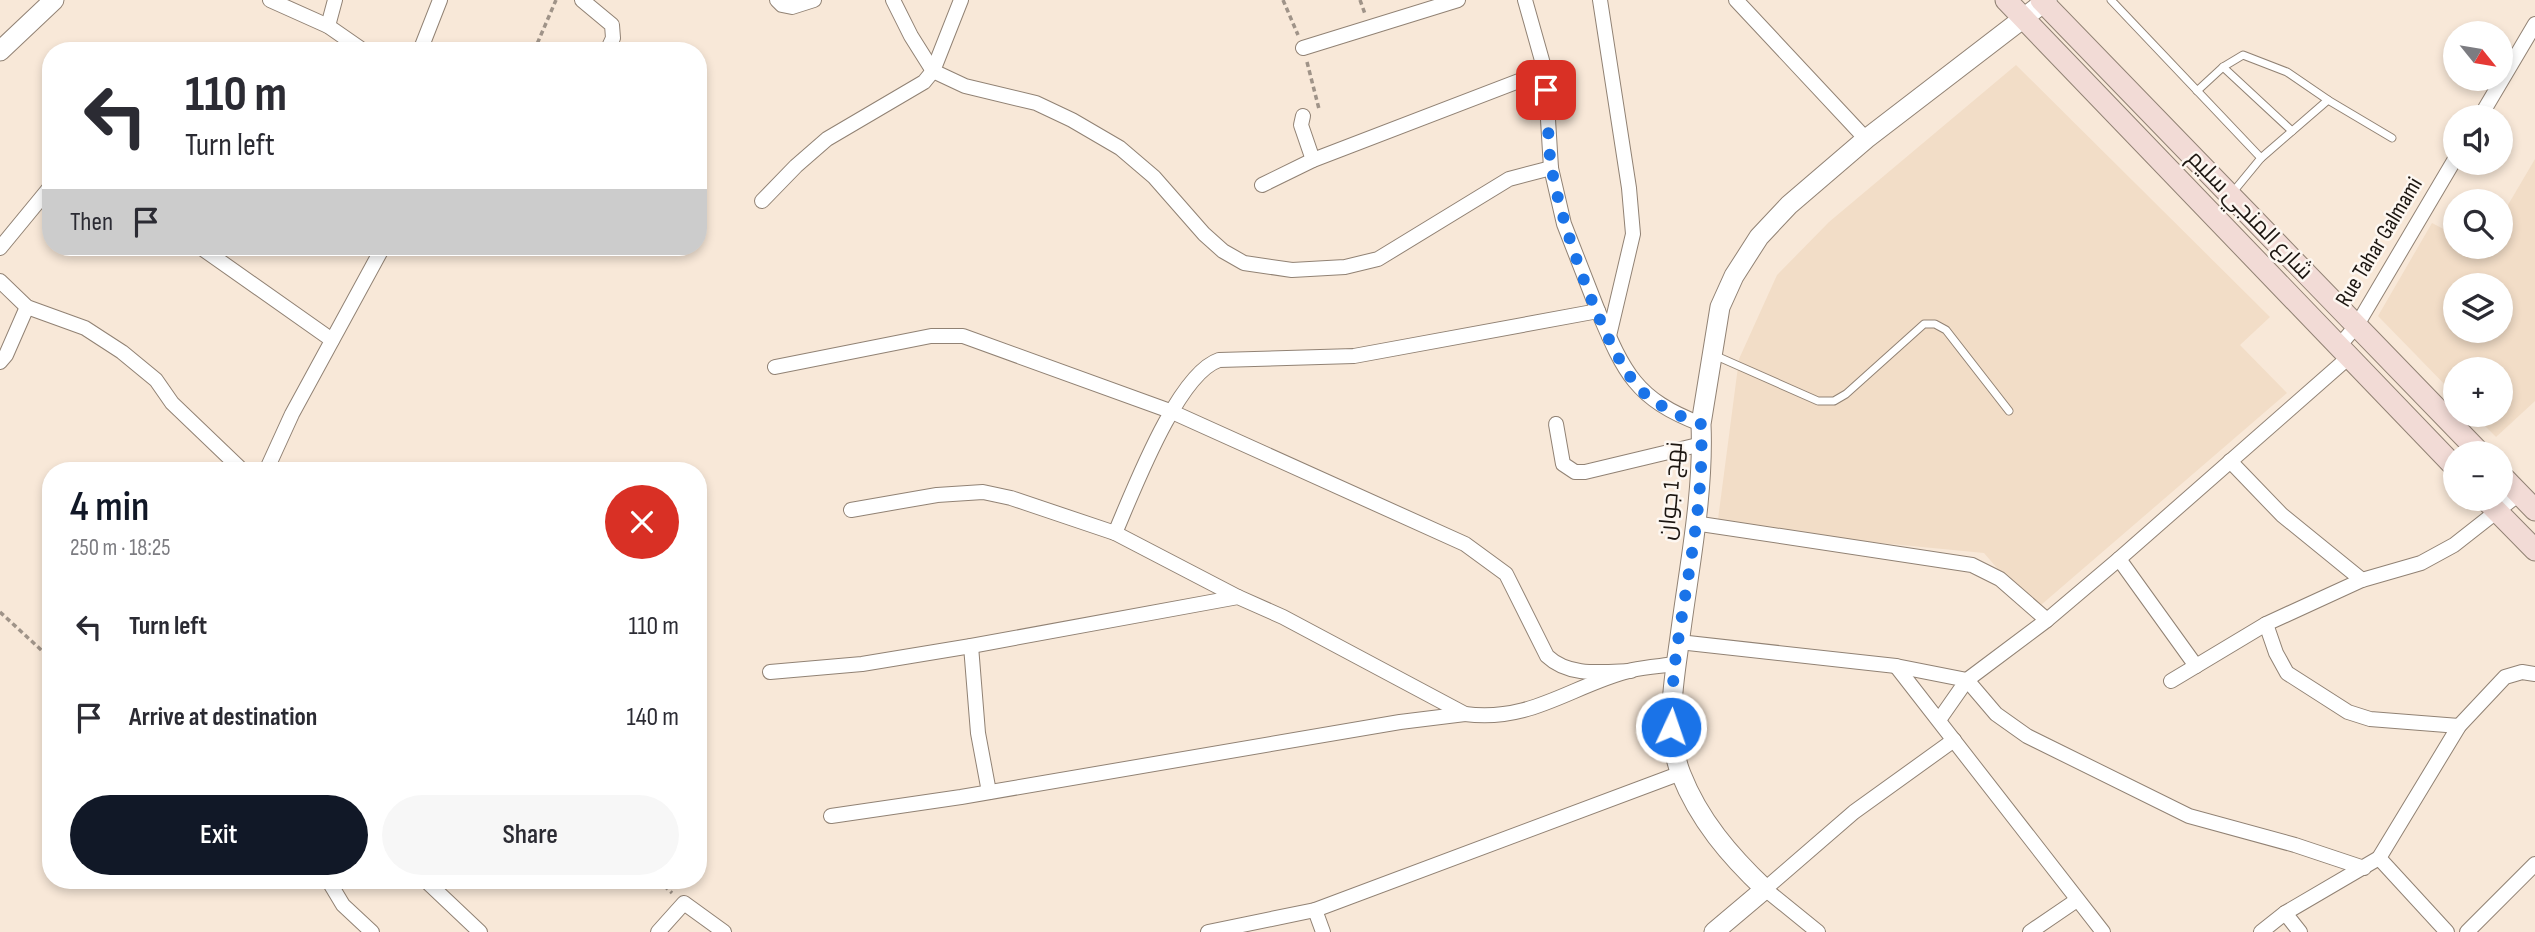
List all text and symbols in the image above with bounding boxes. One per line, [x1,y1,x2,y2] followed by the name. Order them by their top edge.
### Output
[2443,21,2513,91] north arrow
[2443,21,2513,511] map controls
[1516,60,1576,120] pin
[185,66,287,125] text: 110 m
[70,70,161,161] icon: left
[1527,71,1565,109] icon: arrive
[2443,105,2513,175] button: sound
[185,126,275,165] text: Turn left
[2179,145,2319,288] street label: شارع المنجي سليم
[2329,172,2429,312] street label: Rue Tahar Galmami
[2443,189,2513,259] button: search
[127,203,165,241] icon: arrive
[70,207,113,238] text: Then
[2443,273,2513,343] button: layers
[2443,357,2513,427] button: +
[1653,441,1690,541] street label: نهج 1 جوان
[2443,441,2513,511] button: −
[70,482,149,533] text: 4 min
[605,485,679,559] button: close
[70,534,170,562] text: 250 m · 18:25
[70,608,108,646] icon: left
[129,611,207,642] text: Turn left
[628,611,679,642] text: 110 m
[1634,690,1708,764] position arrow
[70,699,108,737] icon: arrive
[129,702,317,733] text: Arrive at destination
[627,702,679,733] text: 140 m
[70,795,368,875] button: Exit
[382,795,679,875] button: Share

